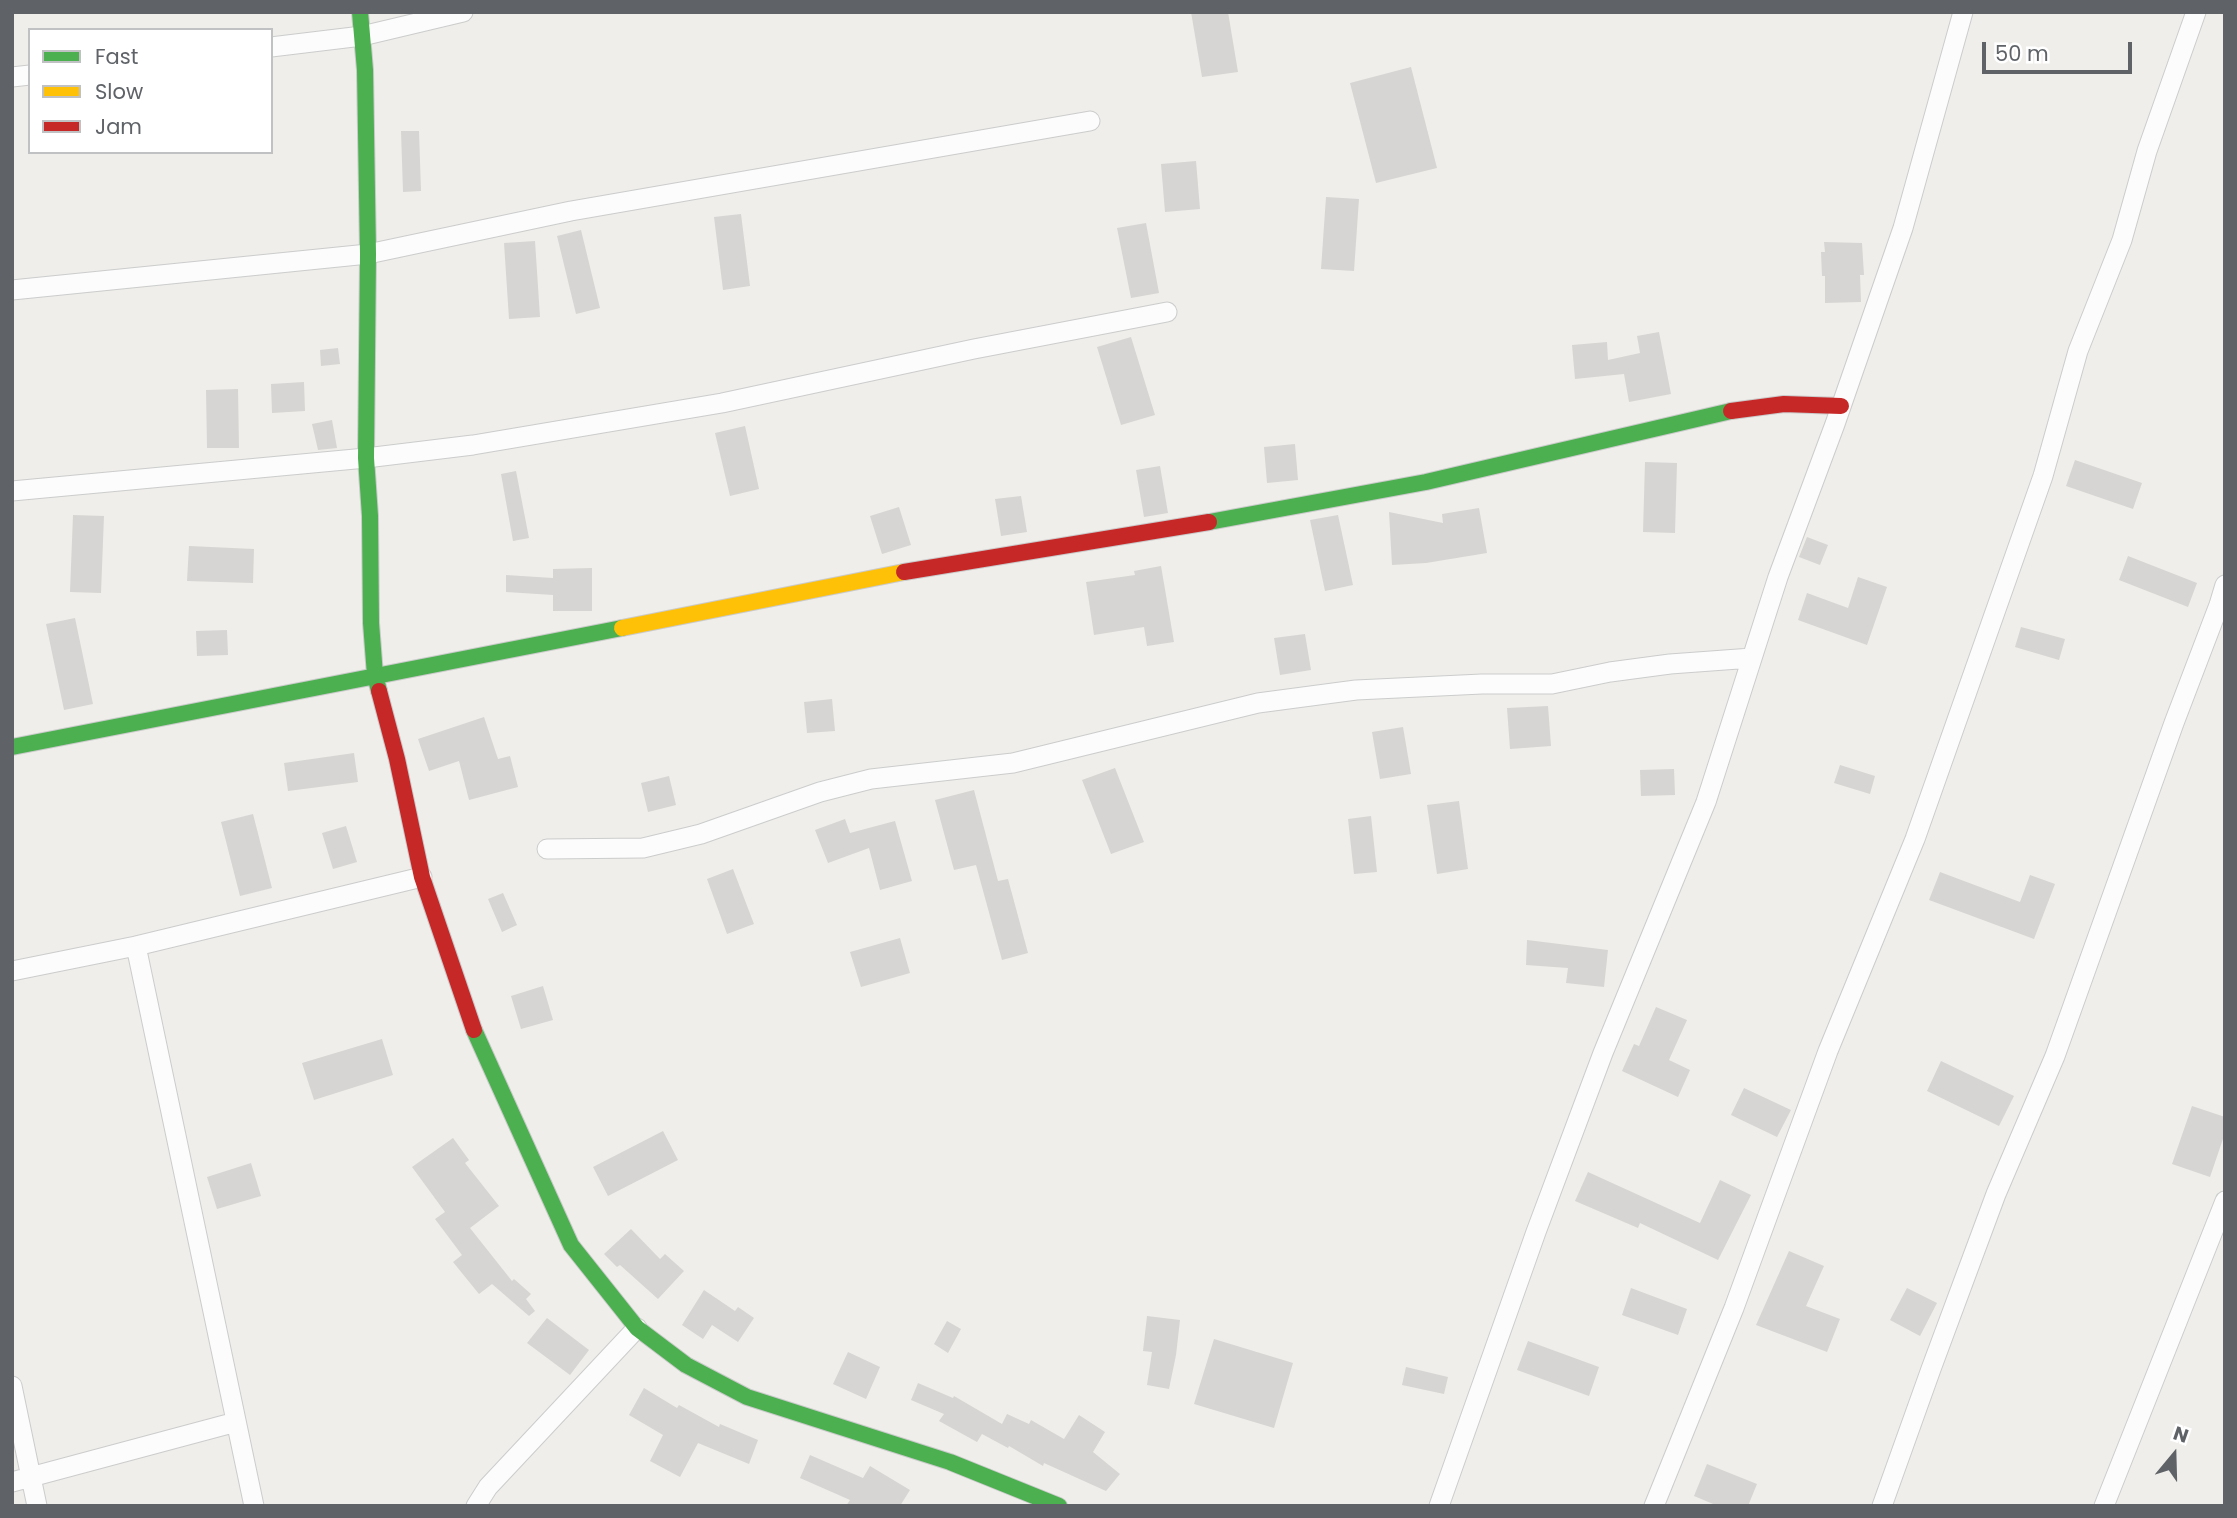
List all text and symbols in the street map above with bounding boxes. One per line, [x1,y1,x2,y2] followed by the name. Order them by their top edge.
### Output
[28,28,273,154] legend
[1985,28,2136,72] scale bar
[1995,39,2049,68] text: 50 m
[95,42,138,71] text: Fast
[95,77,143,106] text: Slow
[95,112,142,141] text: Jam
[2139,1420,2209,1490] north arrow
[2170,1420,2192,1450] text: N

